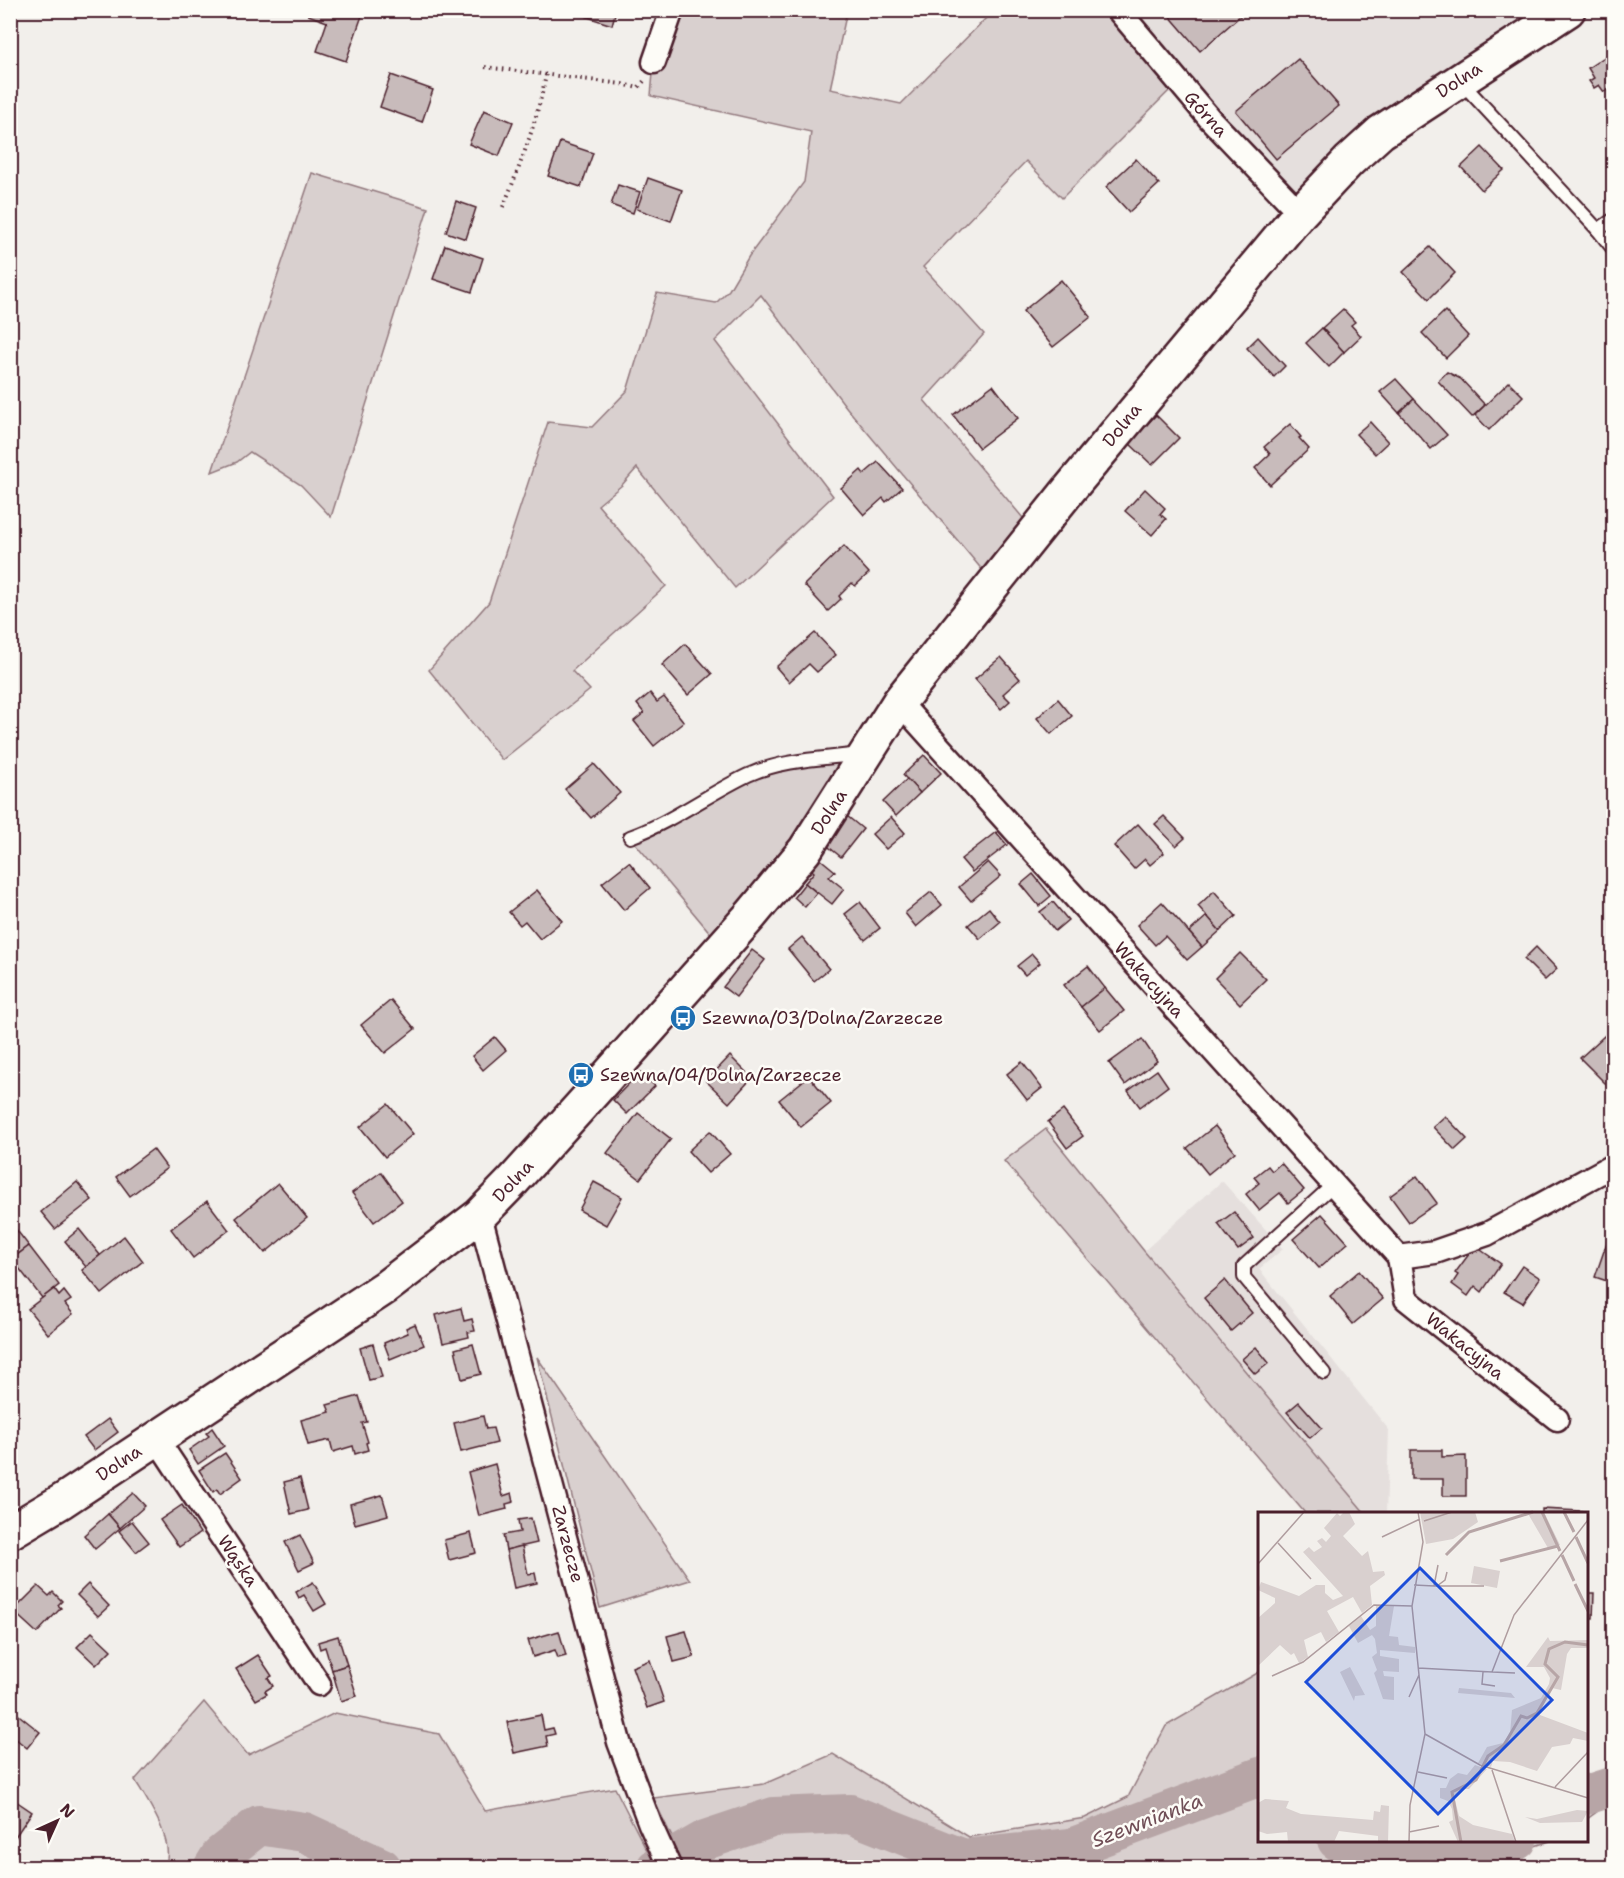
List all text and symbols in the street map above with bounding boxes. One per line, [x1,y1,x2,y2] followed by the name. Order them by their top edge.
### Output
[1431,56,1487,104] street label: Dolna
[1179,86,1233,142] street label: Górna
[1097,398,1147,452] street label: Dolna
[805,784,853,840] street label: Dolna
[1108,937,1190,1023] street label: Wakacyjna
[668,1003,698,1033] bus stop icon: Szewna/03/Dolna/Zarzecze
[702,1006,943,1030] place label: Szewna/03/Dolna/Zarzecze
[566,1060,596,1090] bus stop icon: Szewna/04/Dolna/Zarzecze
[600,1063,842,1087] place label: Szewna/04/Dolna/Zarzecze
[487,1154,539,1208] street label: Dolna
[1421,1307,1509,1385] street label: Wakacyjna
[92,1439,146,1487] street label: Dolna
[546,1503,590,1585] street label: Zarzecze
[1258,1512,1588,1842] inset map
[212,1531,264,1591] street label: Wąska
[1088,1787,1206,1853] water label: Szewnianka
[27,1791,87,1851] north arrow
[55,1799,79,1823] text: N

